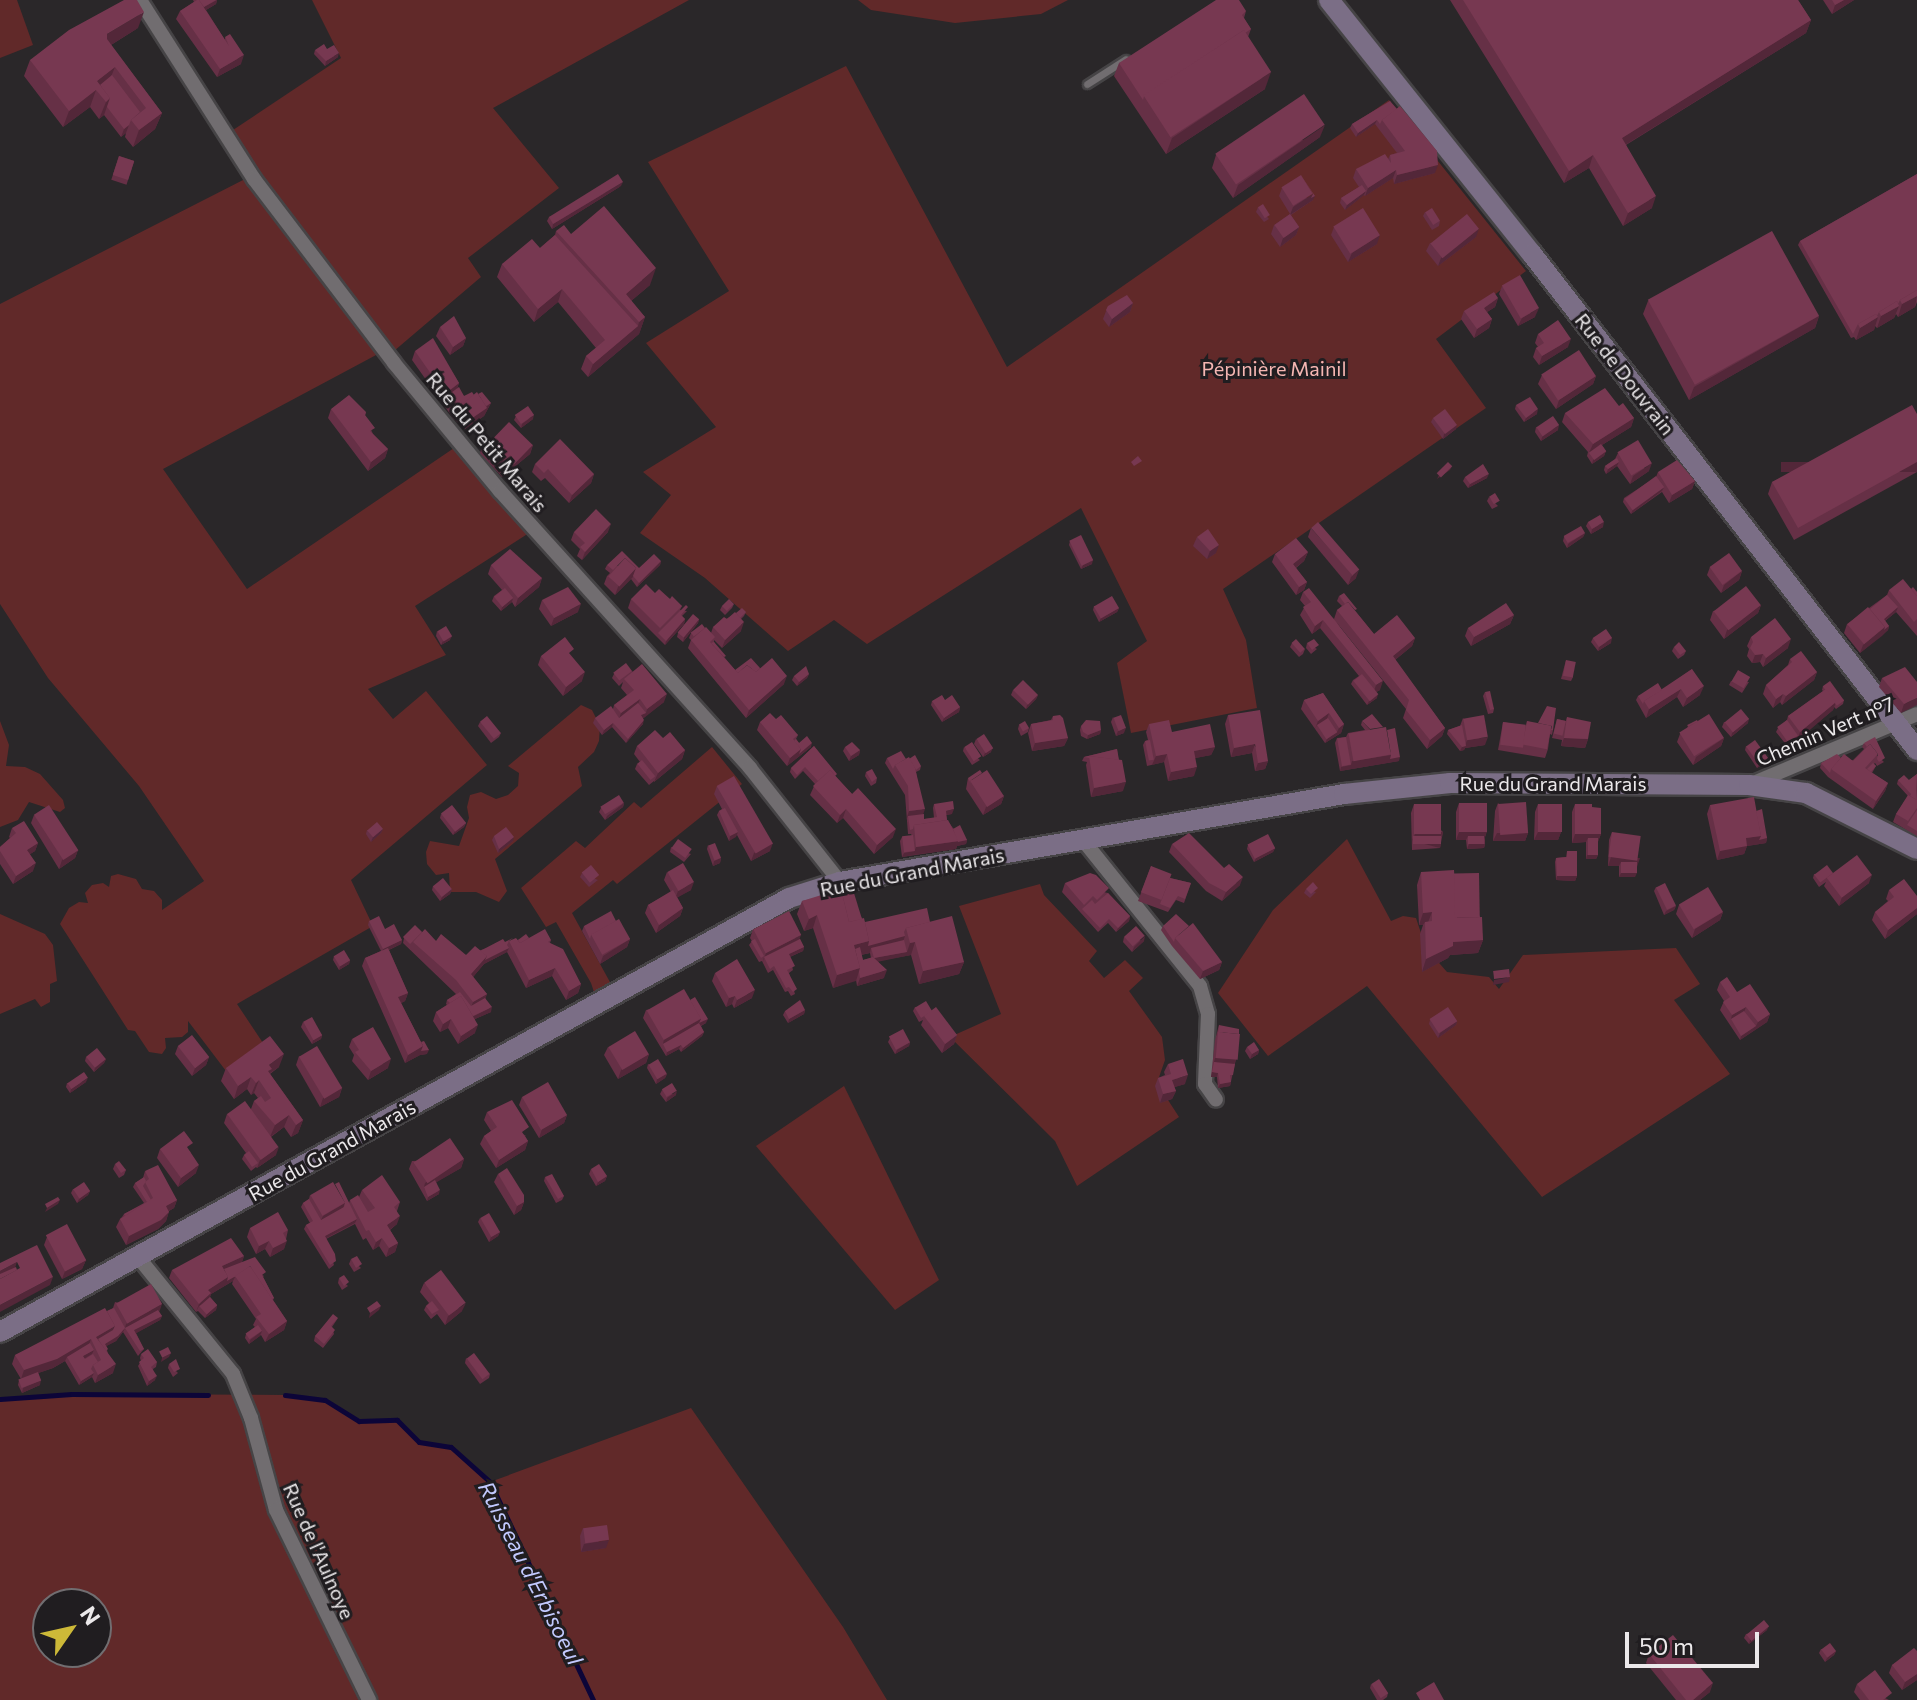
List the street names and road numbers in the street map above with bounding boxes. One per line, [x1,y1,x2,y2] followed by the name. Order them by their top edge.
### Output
[1570,308,1680,440] street label: Rue de Douvrain
[421,367,553,517] street label: Rue du Petit Marais
[1752,691,1898,771] street label: Chemin Vert n°7
[1459,771,1647,795] street label: Rue du Grand Marais
[818,842,1006,902] street label: Rue du Grand Marais
[244,1094,420,1206] street label: Rue du Grand Marais
[278,1479,360,1623] street label: Rue de l'Aulnoye

